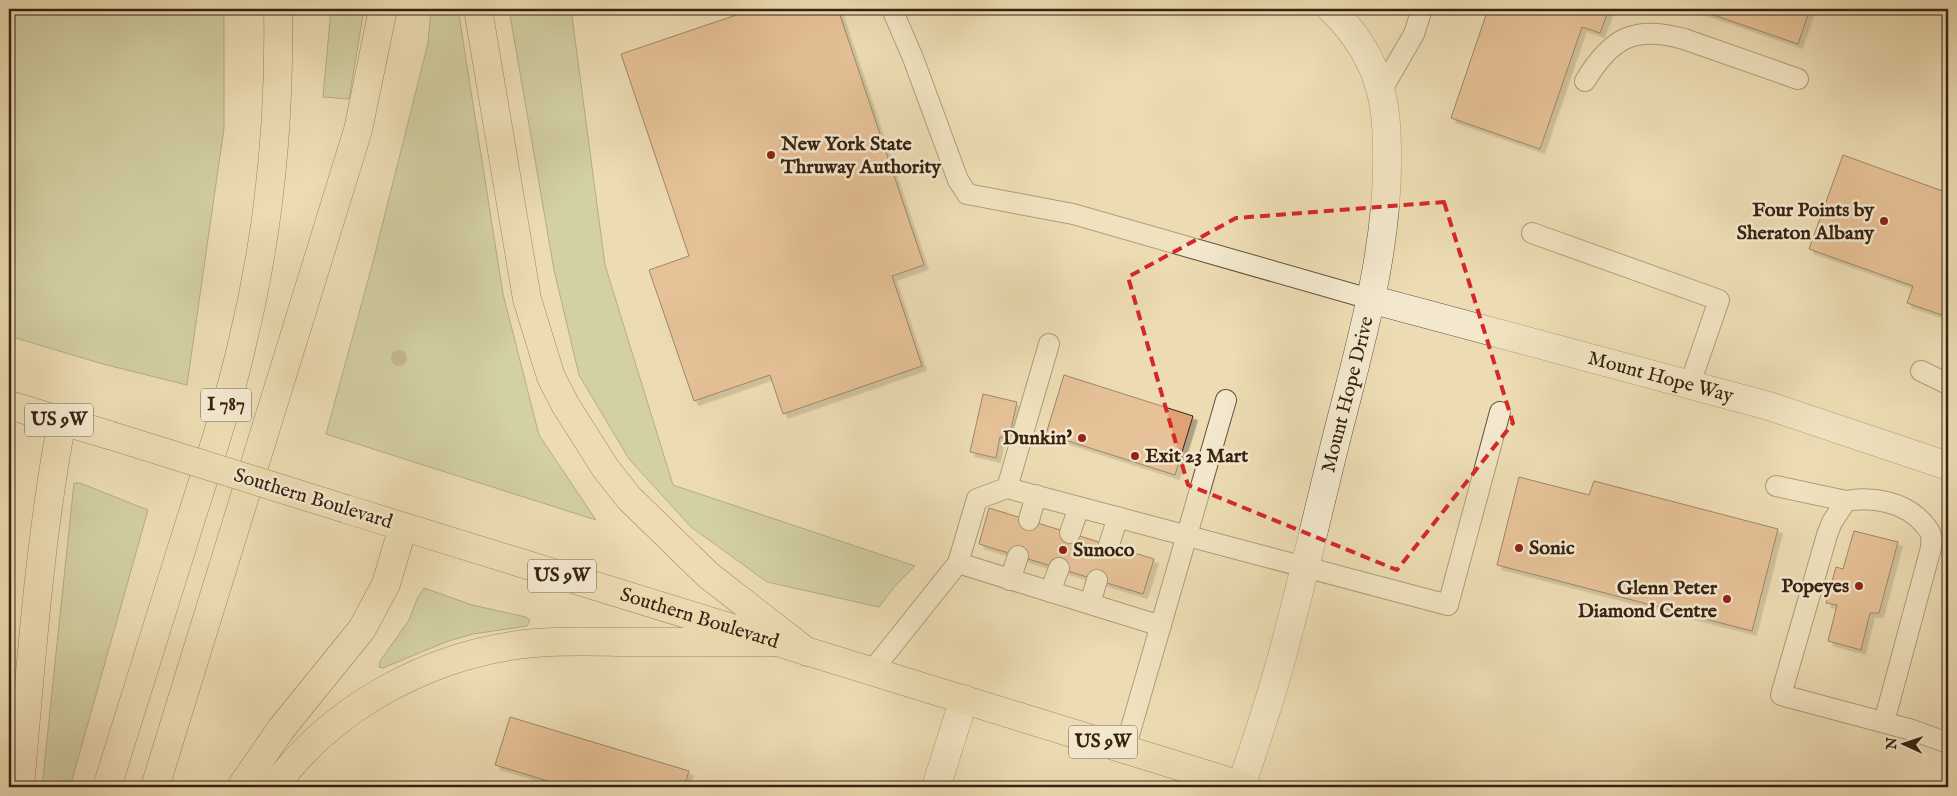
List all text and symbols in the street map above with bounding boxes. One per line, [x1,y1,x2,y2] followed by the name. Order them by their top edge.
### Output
[780,132,942,180] place label: New York State Thruway Authority
[765,149,777,161] marker: New York State Thruway Authority
[1737,198,1875,246] place label: Four Points by Sheraton Albany
[1878,215,1890,227] marker: Four Points by Sheraton Albany
[1316,314,1379,475] street label: Mount Hope Drive
[1585,346,1736,408] street label: Mount Hope Way
[201,388,251,422] road number: I 787
[25,404,93,436] road number: US 9W
[1003,426,1073,451] place label: Dunkin'
[1076,432,1088,444] marker: Dunkin'
[1145,444,1248,469] place label: Exit 23 Mart
[1129,450,1141,462] marker: Exit 23 Mart
[231,463,396,535] street label: Southern Boulevard
[1529,536,1575,561] place label: Sonic
[1073,538,1135,563] place label: Sunoco
[1513,542,1525,554] marker: Sonic
[1057,544,1069,556] marker: Sunoco
[528,560,596,592] road number: US 9W
[1781,574,1849,599] place label: Popeyes
[1578,576,1718,624] place label: Glenn Peter Diamond Centre
[1853,580,1865,592] marker: Popeyes
[617,582,782,654] street label: Southern Boulevard
[1721,593,1733,605] marker: Glenn Peter Diamond Centre
[1880,718,1930,768] north arrow
[1069,726,1137,759] road number: US 9W
[1883,737,1901,751] text: N

